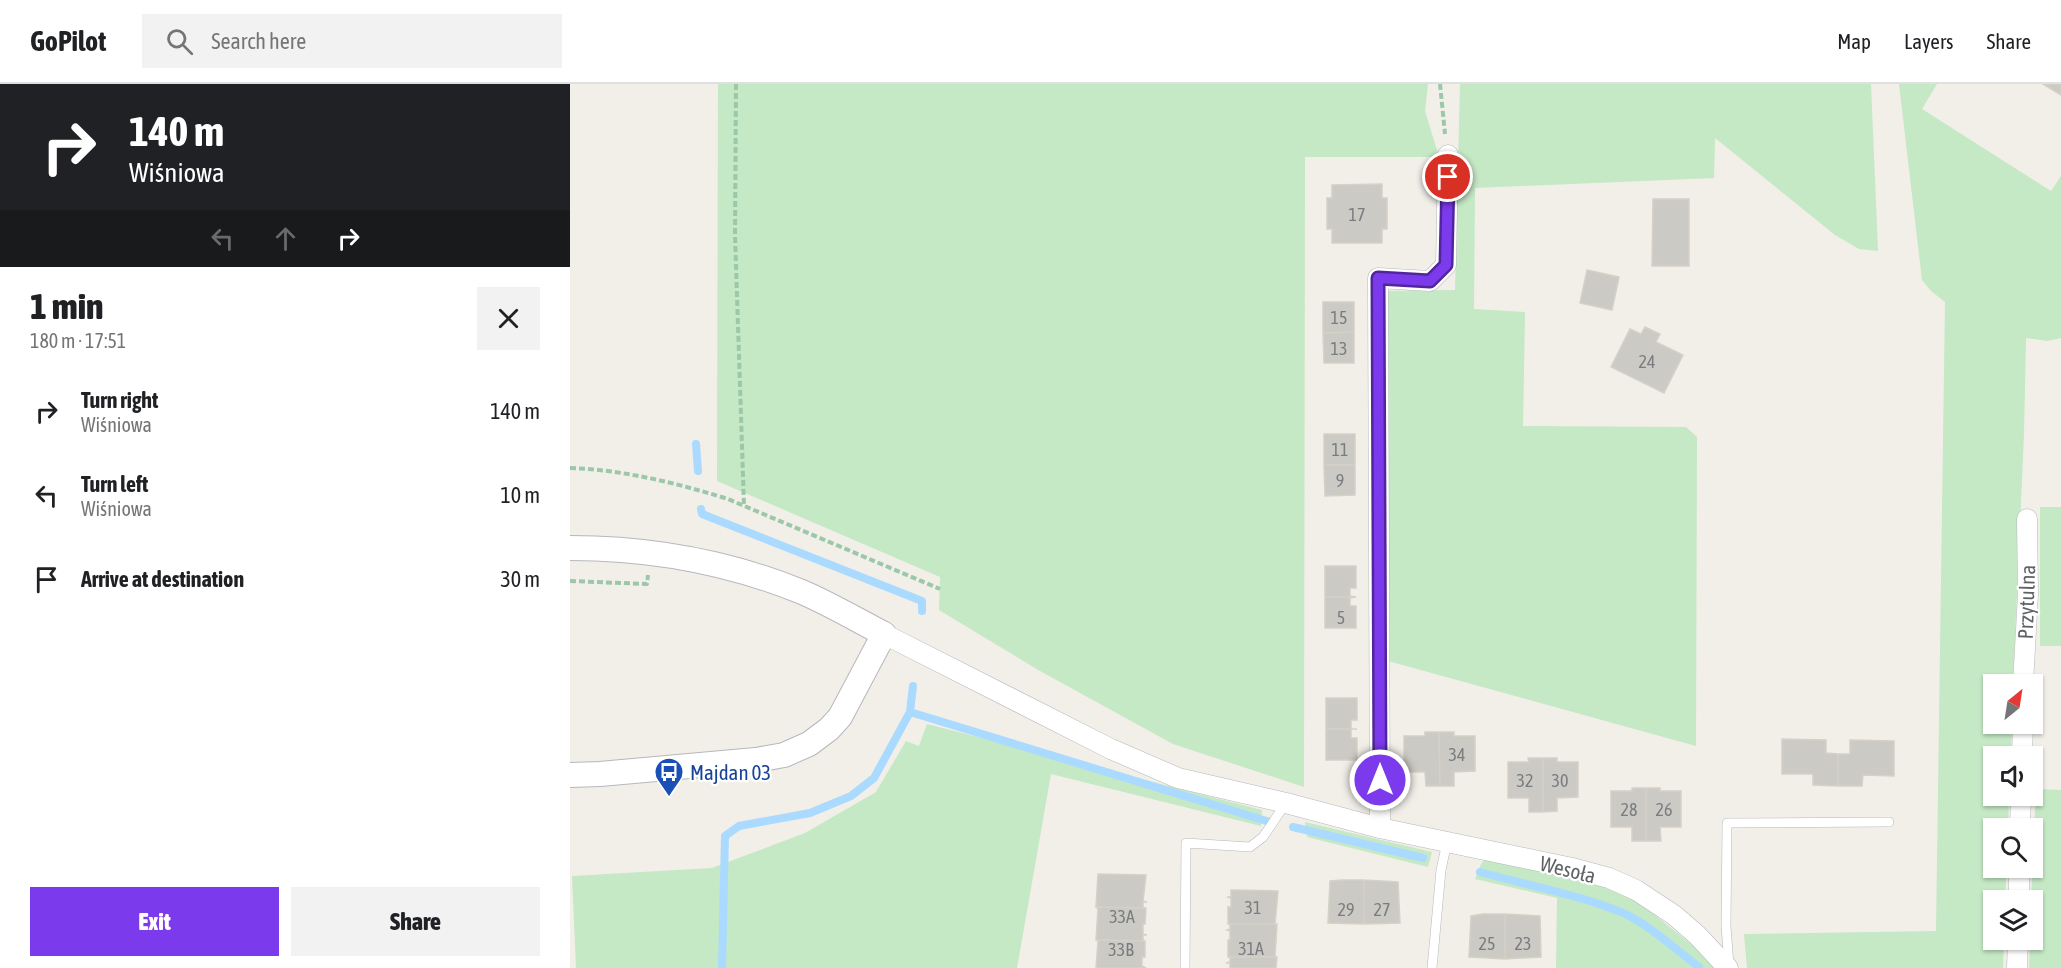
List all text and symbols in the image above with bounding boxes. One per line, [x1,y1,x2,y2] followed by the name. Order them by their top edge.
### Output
[142,14,562,68] search box
[30,25,106,57] text: GoPilot
[163,25,196,58] icon: search
[211,28,306,54] text: Search here
[1837,29,1871,53] text: Map
[1904,29,1954,53] text: Layers
[1987,29,2031,53] text: Share
[129,107,224,155] text: 140 m
[30,108,108,186] icon: right
[1422,151,1473,202] pin
[129,157,224,188] text: Wiśniowa
[1431,160,1464,193] icon: arrive
[1349,204,1365,225] house number: 17
[206,222,239,255] icon: left
[269,222,302,255] icon: ahead
[332,222,365,255] icon: right
[30,285,104,327] text: 1 min
[477,287,540,350] button: close
[1331,307,1347,328] house number: 15
[30,329,126,352] text: 180 m · 17:51
[1331,338,1347,359] house number: 13
[1639,351,1655,372] house number: 24
[81,387,158,413] text: Turn right
[30,395,63,428] icon: right
[490,398,540,424] text: 140 m
[81,413,152,436] text: Wiśniowa
[1332,439,1348,460] house number: 11
[1336,470,1344,491] house number: 9
[81,471,148,497] text: Turn left
[30,479,63,512] icon: left
[500,482,540,508] text: 10 m
[81,497,152,520] text: Wiśniowa
[30,563,63,596] icon: arrive
[2013,564,2039,640] street label: Przytulna
[81,566,244,592] text: Arrive at destination
[500,566,540,592] text: 30 m
[1337,607,1345,628] house number: 5
[1983,674,2043,734] north arrow
[1983,674,2043,950] map controls
[1449,744,1465,765] house number: 34
[1983,746,2043,806] button: sound
[1348,748,1412,812] position arrow
[653,756,685,798] bus stop icon: Majdan 03
[690,760,771,784] place label: Majdan 03
[1517,770,1533,791] house number: 32
[1552,770,1568,791] house number: 30
[1621,799,1637,820] house number: 28
[1656,799,1672,820] house number: 26
[1983,818,2043,878] button: search
[1538,850,1598,888] street label: Wesoła
[30,887,279,956] button: Exit
[291,887,540,956] button: Share
[1983,890,2043,950] button: layers
[1245,897,1261,918] house number: 31
[1338,899,1354,920] house number: 29
[1374,899,1390,920] house number: 27
[1109,906,1135,927] house number: 33A
[1479,933,1495,954] house number: 25
[1515,933,1531,954] house number: 23
[1238,938,1264,959] house number: 31A
[1108,939,1134,960] house number: 33B

